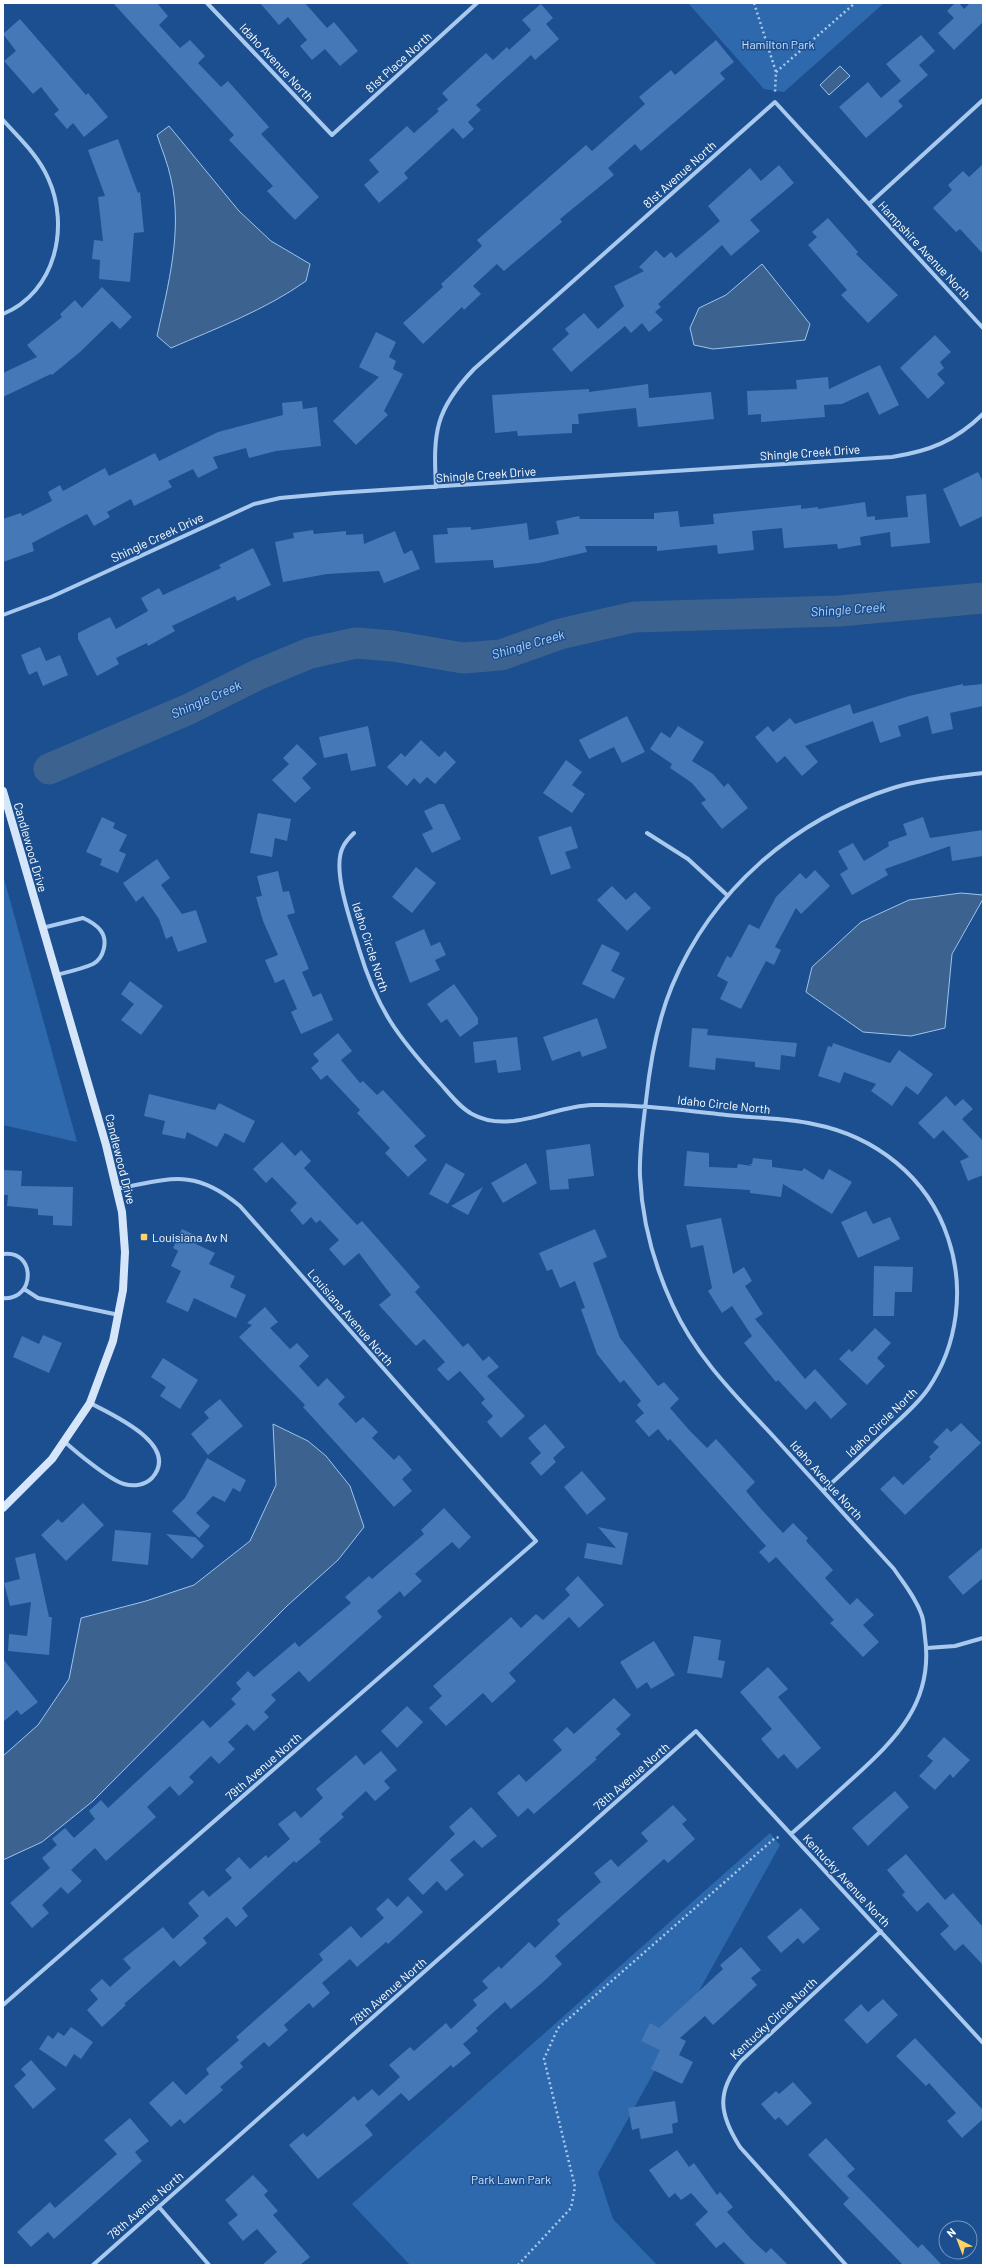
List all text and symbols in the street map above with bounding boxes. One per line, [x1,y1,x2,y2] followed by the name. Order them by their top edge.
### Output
[237,20,317,104] street label: Idaho Avenue North
[362,29,434,95] street label: 81st Place North
[742,37,814,51] park label: Hamilton Park
[640,138,718,210] street label: 81st Avenue North
[876,198,974,302] street label: Hampshire Avenue North
[759,442,861,462] street label: Shingle Creek Drive
[435,464,537,484] street label: Shingle Creek Drive
[108,509,206,565] street label: Shingle Creek Drive
[810,598,887,620] water label: Shingle Creek
[490,626,567,662] water label: Shingle Creek
[168,676,244,722] water label: Shingle Creek
[12,801,50,893] street label: Candlewood Drive
[350,900,392,994] street label: Idaho Circle North
[677,1092,771,1116] street label: Idaho Circle North
[103,1112,139,1206] street label: Candlewood Drive
[152,1230,228,1244] place label: Louisiana Av N
[139,1232,149,1242] marker: Louisiana Av N
[305,1266,397,1368] street label: Louisiana Avenue North
[842,1384,920,1460] street label: Idaho Circle North
[788,1438,866,1522] street label: Idaho Avenue North
[222,1729,304,1803] street label: 79th Avenue North
[590,1739,672,1813] street label: 78th Avenue North
[800,1831,894,1929] street label: Kentucky Avenue North
[347,1954,429,2028] street label: 78th Avenue North
[727,1974,819,2062] street label: Kentucky Circle North
[104,2168,186,2242] street label: 78th Avenue North
[471,2172,551,2186] park label: Park Lawn Park
[938,2220,978,2260] north arrow
[944,2225,958,2239] text: N

